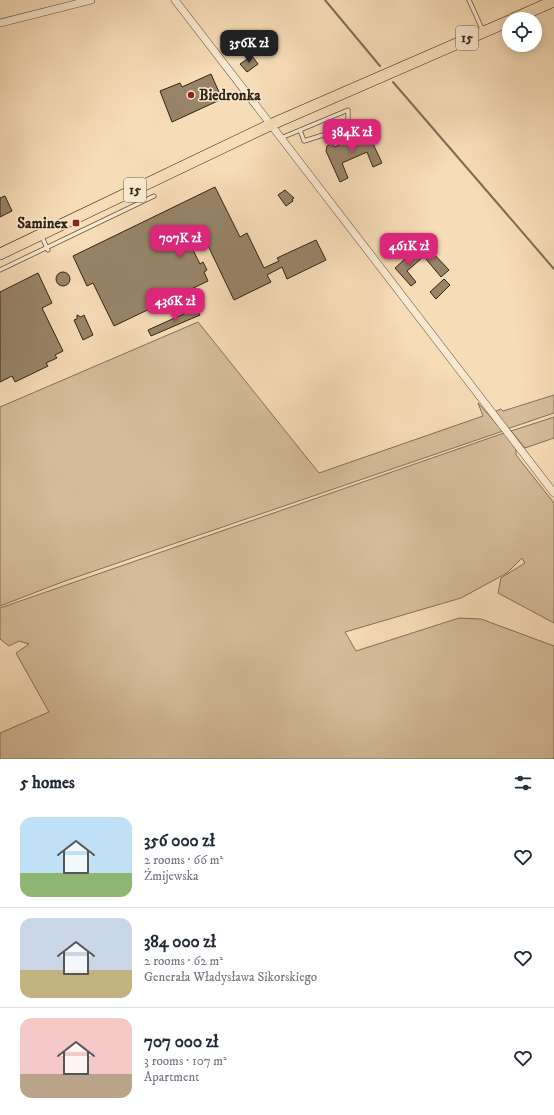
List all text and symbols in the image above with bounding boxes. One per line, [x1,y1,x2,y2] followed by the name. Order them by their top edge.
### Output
[502,12,542,52] map controls
[502,12,542,52] button: locate
[456,26,478,50] road number: 15
[212,30,286,64] pin: 356K zł
[229,35,269,51] text: 356K zł
[199,86,261,105] place label: Biedronka
[186,90,196,100] marker: Biedronka
[315,119,389,153] pin: 384K zł
[332,124,372,140] text: 384K zł
[124,178,146,202] road number: 15
[17,214,69,233] place label: Saminex
[71,218,81,228] marker: Saminex
[143,225,217,259] pin: 707K zł
[159,230,201,246] text: 707K zł
[372,233,446,267] pin: 461K zł
[389,238,429,254] text: 461K zł
[138,288,212,322] pin: 436K zł
[155,293,195,309] text: 436K zł
[20,772,75,794] text: 5 homes
[512,772,534,794] icon: filters
[144,830,215,852] text: 356 000 zł
[52,833,100,881] icon: home
[512,846,534,868] icon: heart
[144,852,223,868] text: 2 rooms · 66 m²
[144,868,199,884] text: Żmijewska
[144,931,216,953] text: 384 000 zł
[52,934,100,982] icon: home
[512,947,534,969] icon: heart
[144,953,223,969] text: 2 rooms · 62 m²
[144,969,317,985] text: Generała Władysława Sikorskiego
[144,1031,218,1053] text: 707 000 zł
[52,1034,100,1082] icon: home
[512,1047,534,1069] icon: heart
[144,1053,227,1069] text: 3 rooms · 107 m²
[144,1069,199,1085] text: Apartment

